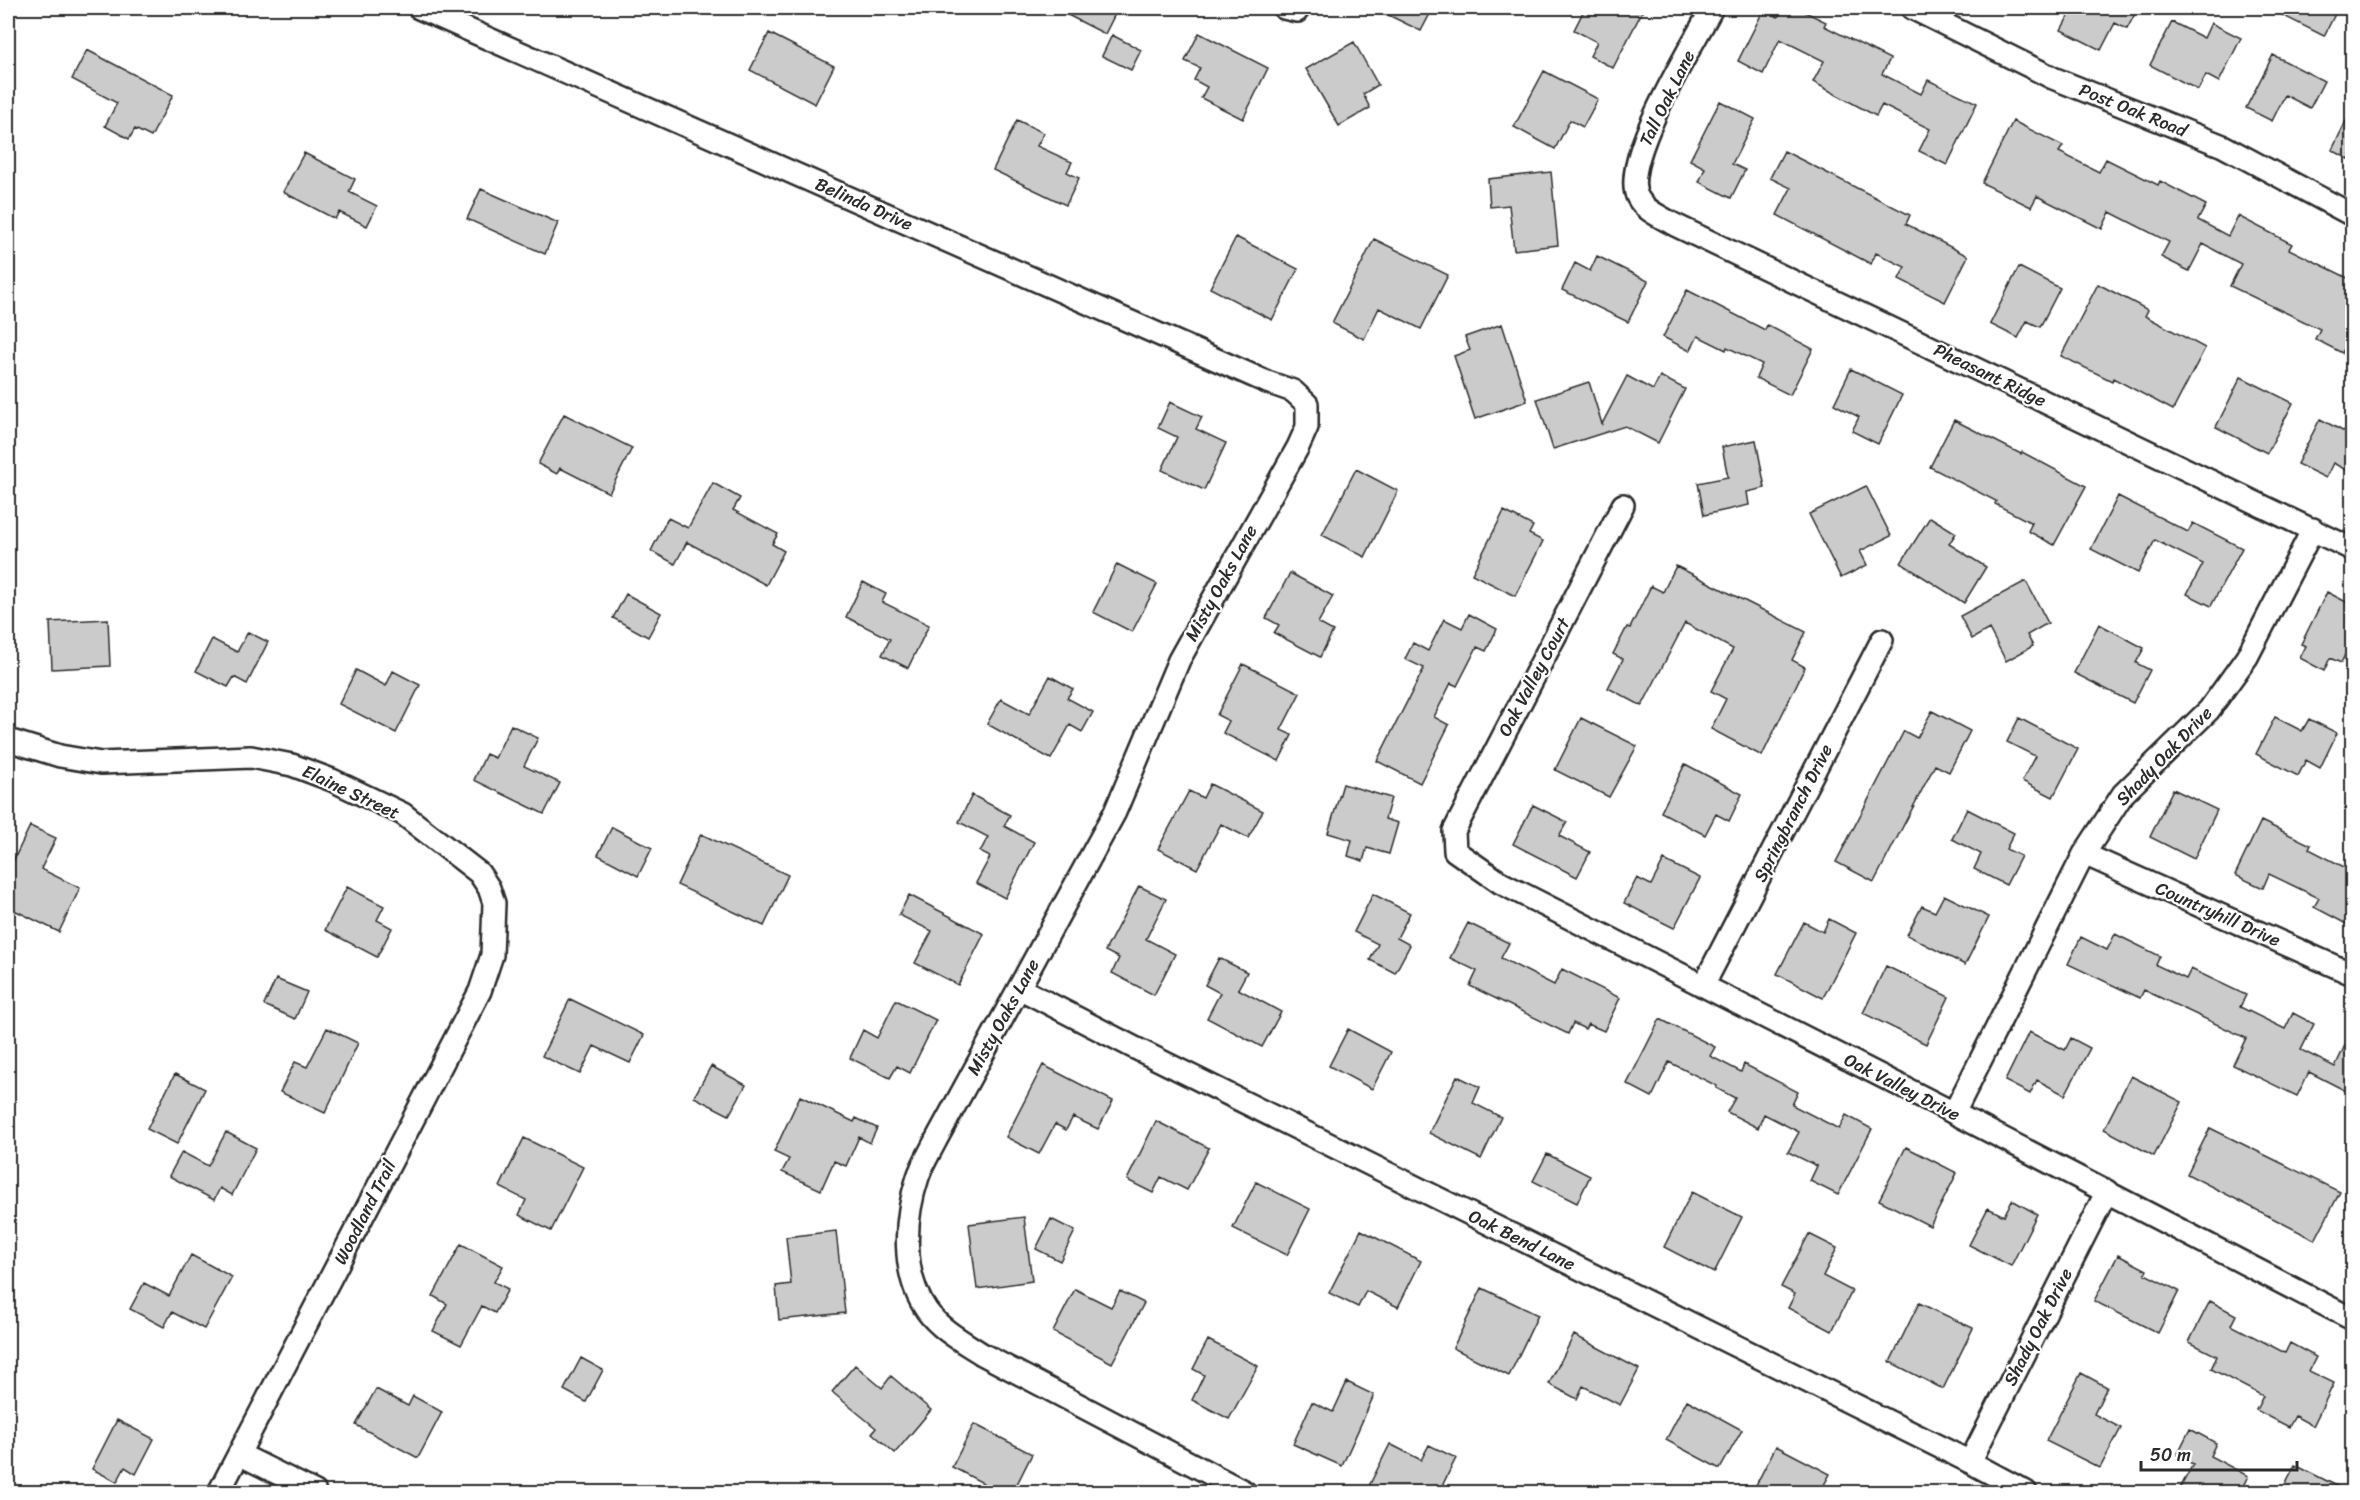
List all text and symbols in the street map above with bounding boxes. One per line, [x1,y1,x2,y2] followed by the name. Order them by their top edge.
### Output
[1630,44,1704,152] street label: Tall Oak Lane
[2074,74,2193,147] street label: Post Oak Road
[810,168,918,240] street label: Belinda Drive
[1928,334,2052,416] street label: Pheasant Ridge
[1176,519,1266,647] street label: Misty Oaks Lane
[1489,611,1579,742] street label: Oak Valley Court
[2108,699,2220,813] street label: Shady Oak Drive
[1744,738,1842,888] street label: Springbranch Drive
[297,755,405,829] street label: Elaine Street
[2150,872,2286,956] street label: Countryhill Drive
[958,953,1048,1081] street label: Misty Oaks Lane
[1838,1044,1966,1130] street label: Oak Valley Drive
[325,1153,406,1270] street label: Woodland Trail
[1463,1200,1581,1280] street label: Oak Bend Lane
[1995,1262,2081,1392] street label: Shady Oak Drive
[2141,1434,2297,1472] scale bar
[2150,1439,2191,1471] text: 50 m

